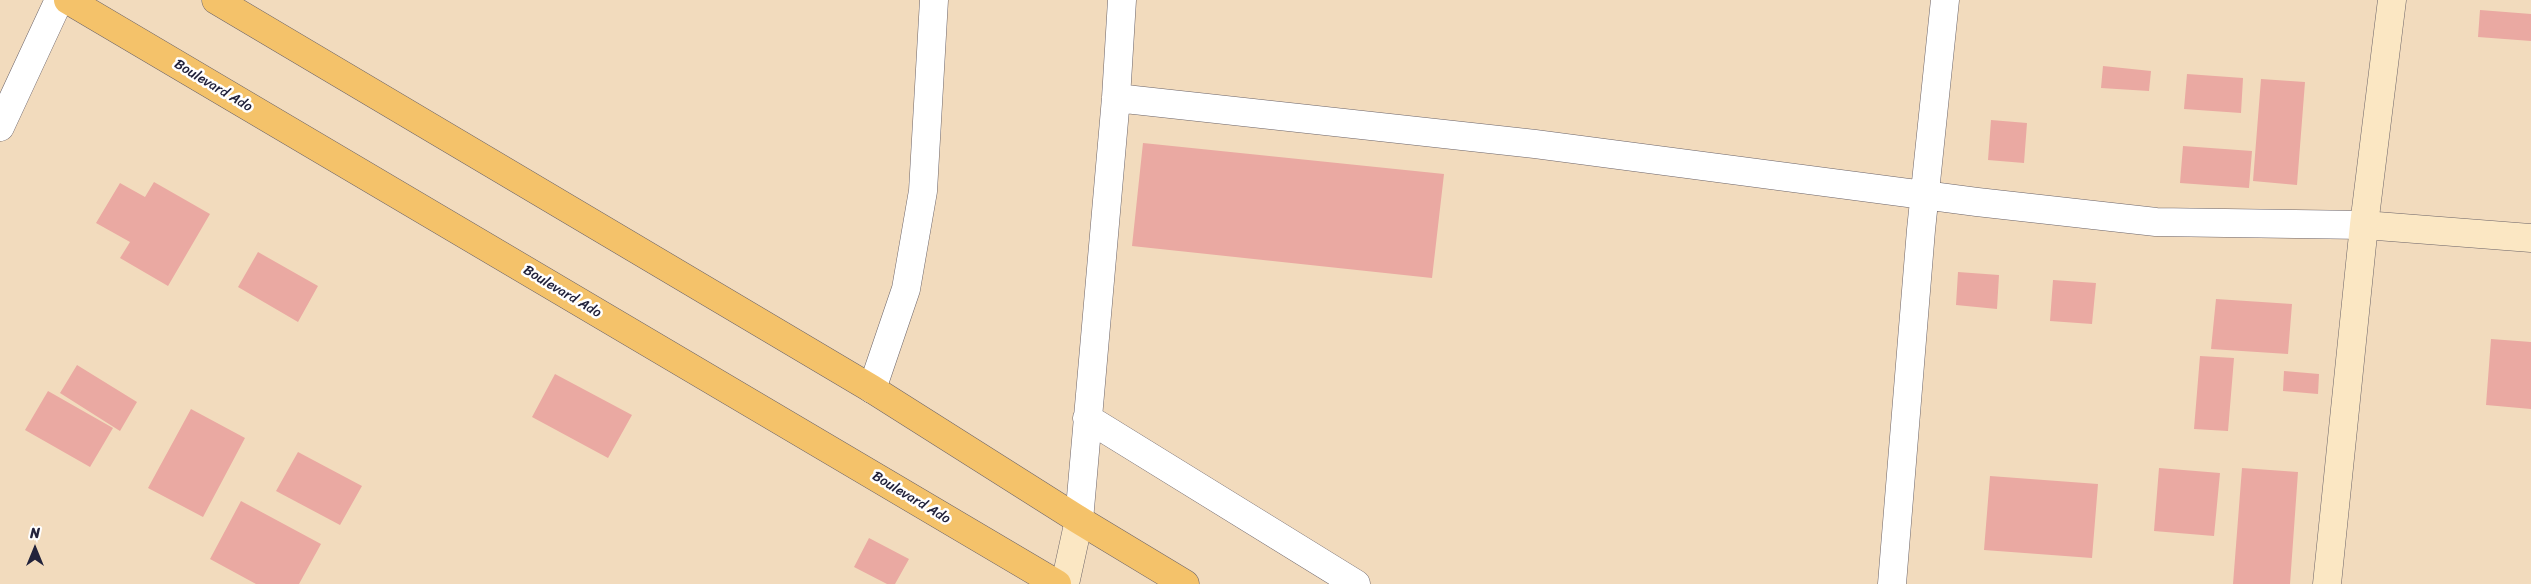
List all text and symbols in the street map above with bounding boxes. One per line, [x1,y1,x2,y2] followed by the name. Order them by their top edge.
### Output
[171,56,255,116] street label: Boulevard Ado
[520,262,604,322] street label: Boulevard Ado
[869,468,953,528] street label: Boulevard Ado
[30,521,40,546] text: N
[10,524,60,574] north arrow

